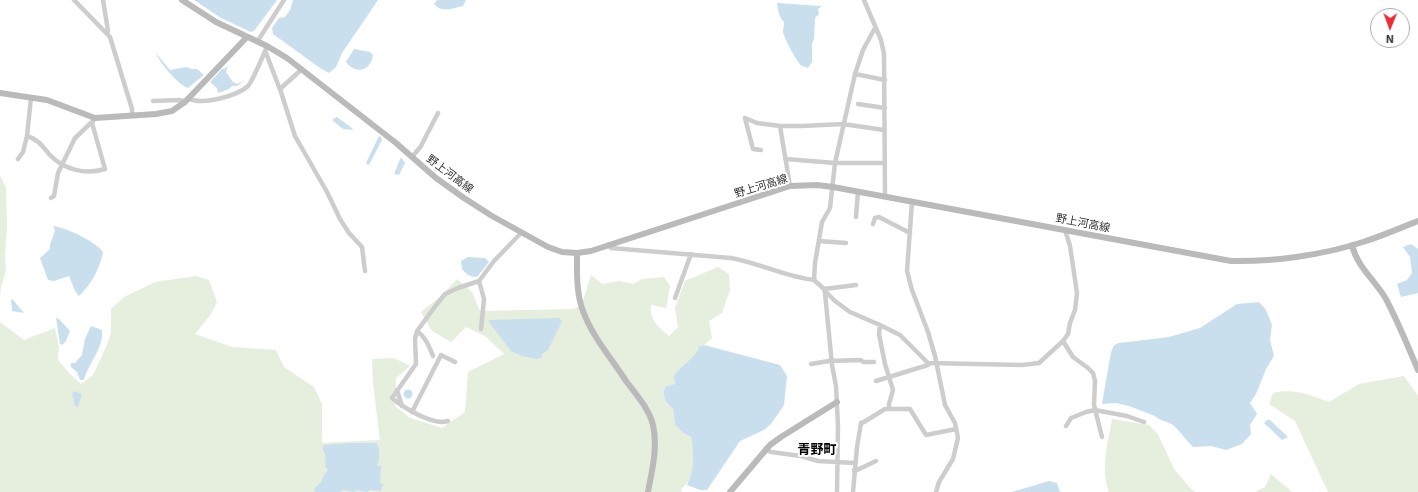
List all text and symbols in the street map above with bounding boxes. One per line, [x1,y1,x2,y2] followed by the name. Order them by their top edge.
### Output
[1370,8,1410,48] north arrow
[1386,33,1394,46] text: N
[424,152,476,196] street label: 野上河高線
[733,172,789,200] street label: 野上河高線
[1055,211,1111,235] street label: 野上河高線
[798,442,836,458] district label: 青野町

